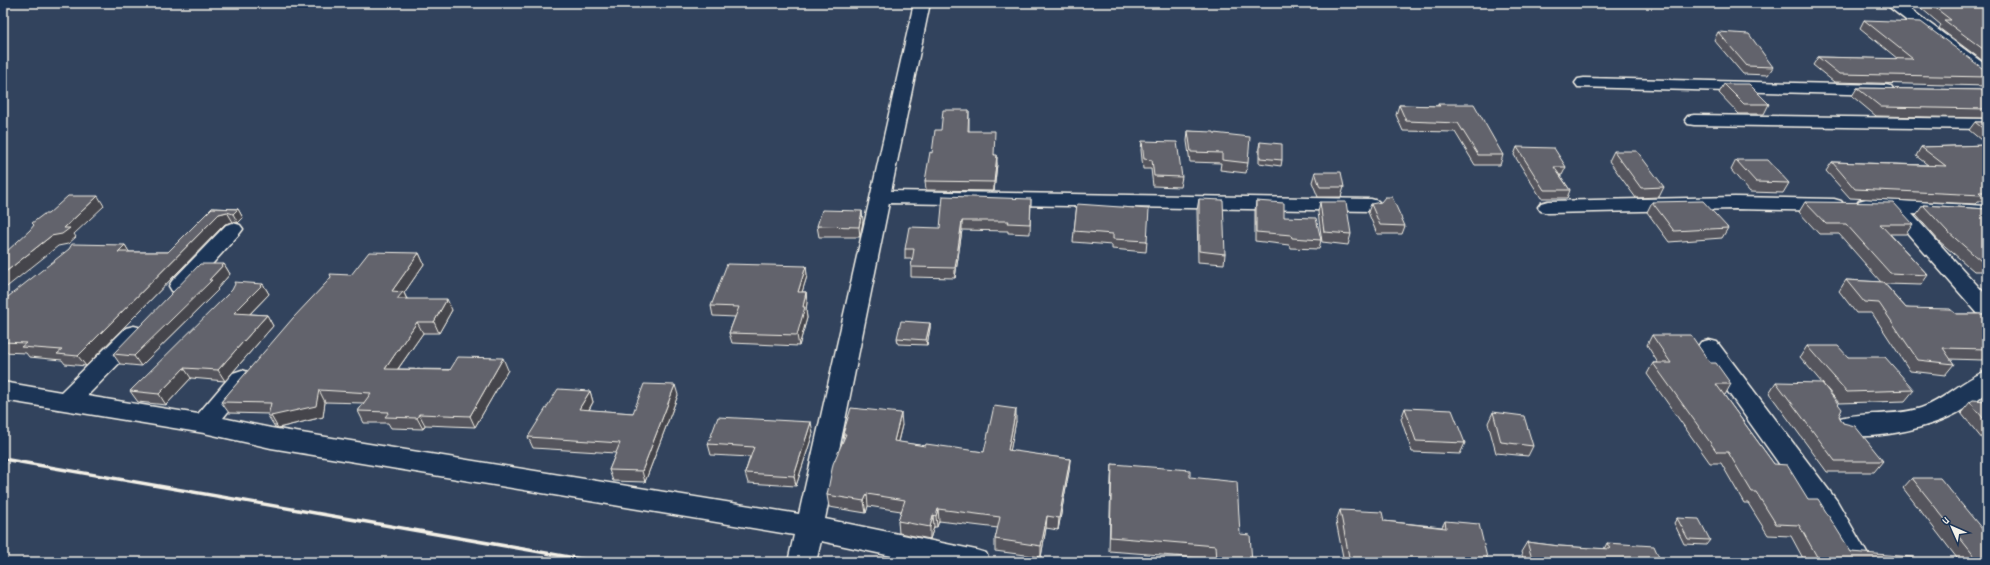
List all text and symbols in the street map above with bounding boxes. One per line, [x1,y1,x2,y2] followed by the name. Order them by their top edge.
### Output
[1932,507,1972,547] north arrow
[1939,514,1954,529] text: U

